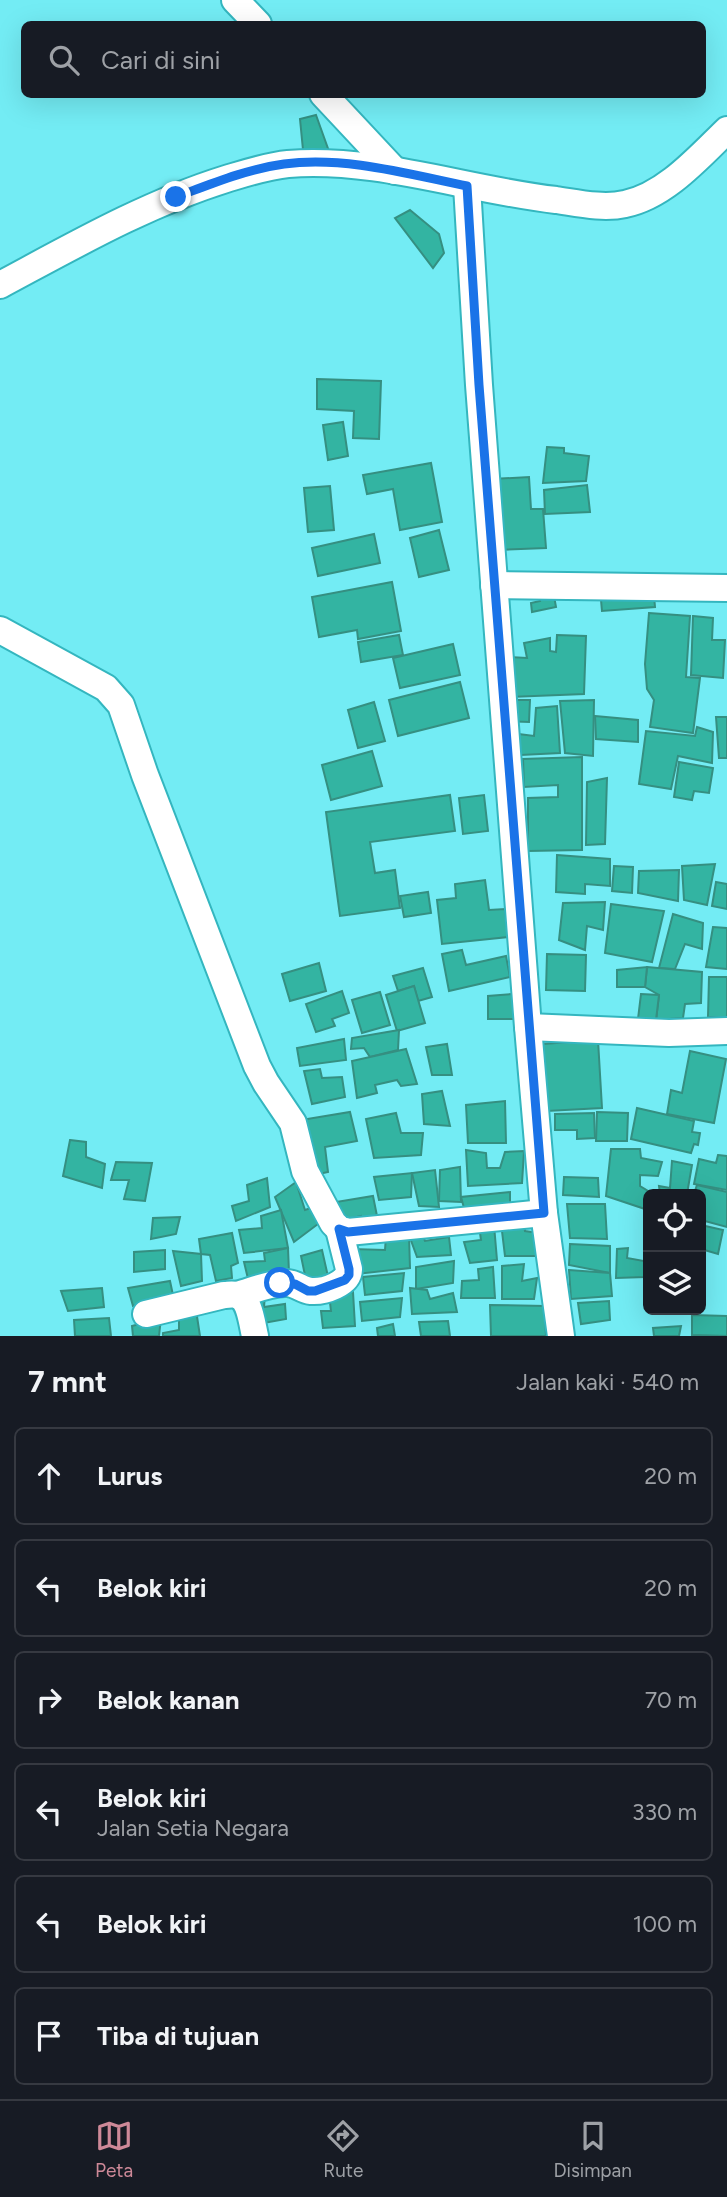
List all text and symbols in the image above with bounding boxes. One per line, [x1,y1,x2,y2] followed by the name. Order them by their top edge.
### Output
[21,21,706,98] search box
[45,41,83,79] icon: search
[101,44,221,76] text: Cari di sini
[160,181,191,212] route end
[643,1189,706,1315] map controls
[643,1189,706,1252] button: locate
[643,1252,706,1315] button: layers
[264,1267,295,1298] route start
[28,1363,107,1400] text: 7 mnt
[516,1368,699,1396] text: Jalan kaki · 540 m
[30,1457,68,1495] icon: ahead
[97,1460,162,1492] text: Lurus
[644,1462,697,1490] text: 20 m
[30,1569,68,1607] icon: left
[97,1572,206,1604] text: Belok kiri
[644,1574,697,1602] text: 20 m
[30,1681,68,1719] icon: right
[97,1684,240,1716] text: Belok kanan
[645,1686,697,1714] text: 70 m
[97,1782,206,1814] text: Belok kiri
[30,1793,68,1831] icon: left
[632,1798,697,1826] text: 330 m
[97,1814,289,1842] text: Jalan Setia Negara
[30,1905,68,1943] icon: left
[97,1908,206,1940] text: Belok kiri
[633,1910,697,1938] text: 100 m
[30,2017,68,2055] icon: arrive
[97,2020,259,2052] text: Tiba di tujuan
[95,2117,133,2182] tab: Peta
[323,2117,363,2182] tab: Rute
[553,2117,632,2182] tab: Disimpan

